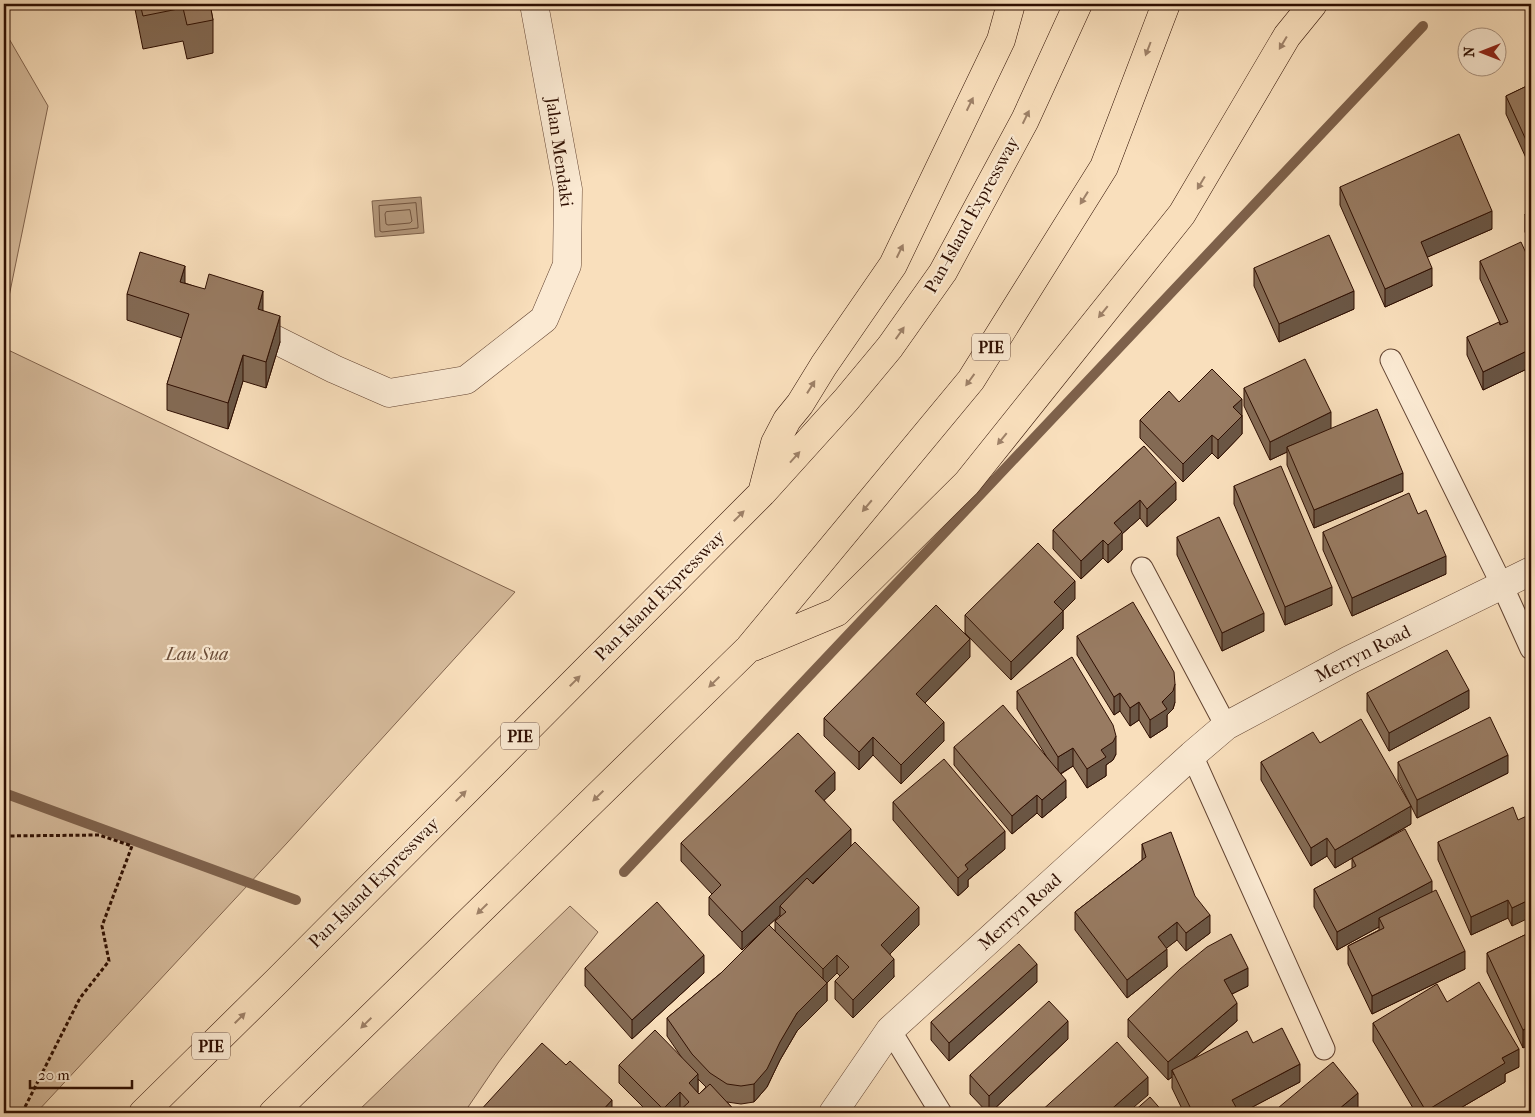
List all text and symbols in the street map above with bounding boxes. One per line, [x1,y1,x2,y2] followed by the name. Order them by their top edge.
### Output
[1458,28,1508,78] north arrow
[1279,36,1288,49] one-way arrow
[1144,42,1151,57] one-way arrow
[1461,46,1478,57] text: N
[541,94,577,209] street label: Jalan Mendaki
[966,97,974,111] one-way arrow
[1022,110,1030,124] one-way arrow
[920,132,1024,297] street label: Pan-Island Expressway
[1196,176,1205,189] one-way arrow
[1080,192,1089,205] one-way arrow
[895,243,904,258] one-way arrow
[1098,306,1109,319] one-way arrow
[895,326,905,340] one-way arrow
[972,334,1010,361] road number: PIE
[965,373,975,387] one-way arrow
[806,380,816,393] one-way arrow
[996,432,1007,445] one-way arrow
[789,451,801,463] one-way arrow
[861,499,873,511] one-way arrow
[733,510,745,522] one-way arrow
[590,525,731,666] street label: Pan-Island Expressway
[1312,621,1414,687] street label: Merryn Road
[164,644,228,665] park label: Lau Sua
[569,675,581,687] one-way arrow
[709,676,721,688] one-way arrow
[501,722,539,749] road number: PIE
[455,790,467,802] one-way arrow
[592,790,604,802] one-way arrow
[304,812,445,953] street label: Pan-Island Expressway
[974,869,1066,955] street label: Merryn Road
[476,903,488,915] one-way arrow
[234,1012,246,1024] one-way arrow
[360,1017,372,1029] one-way arrow
[192,1032,230,1060] road number: PIE
[30,1057,132,1089] scale bar
[38,1066,70,1084] text: 20 m

